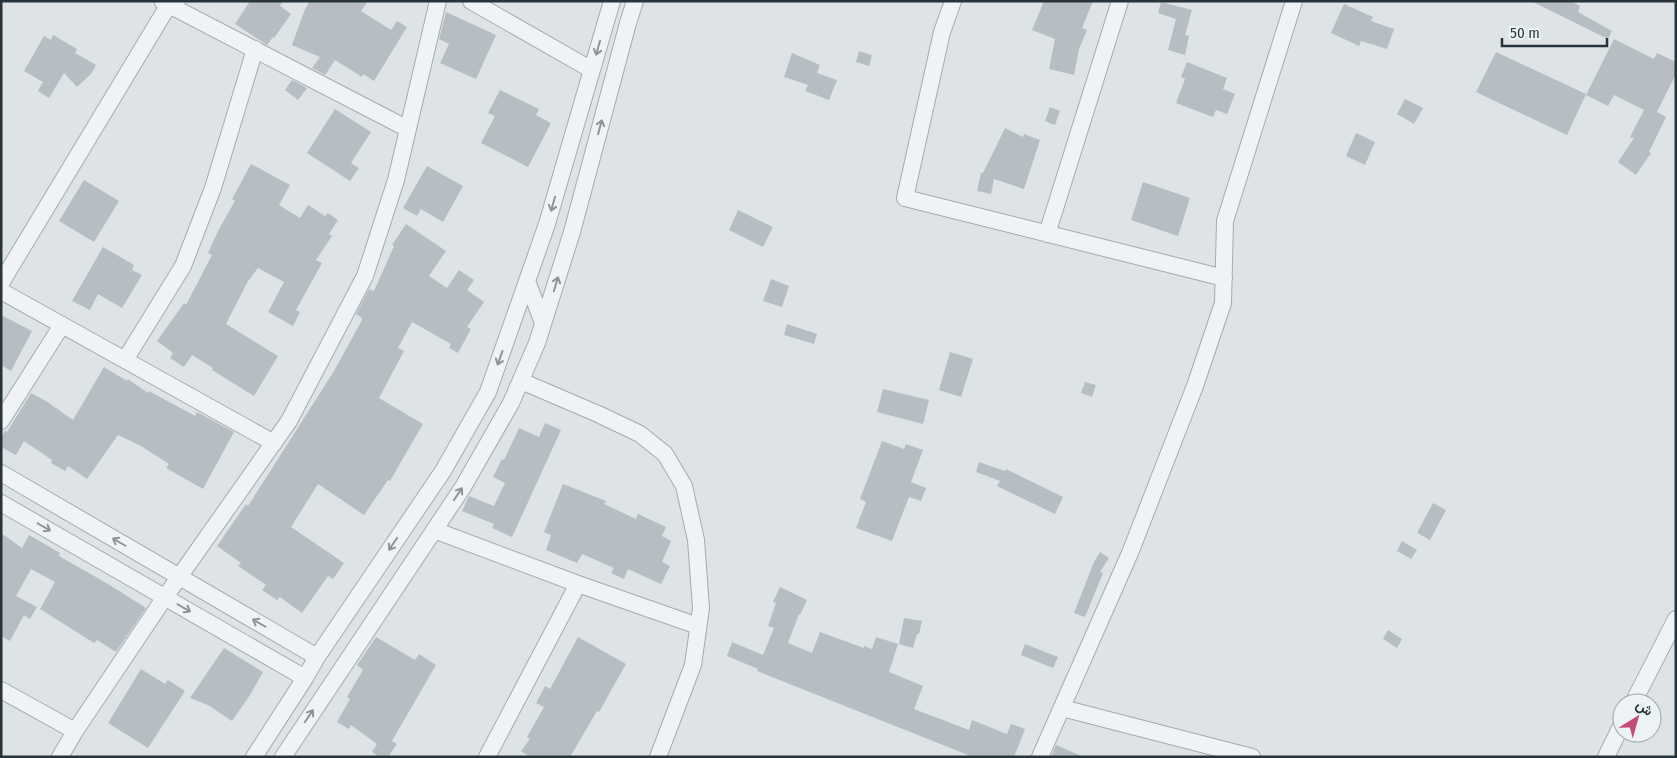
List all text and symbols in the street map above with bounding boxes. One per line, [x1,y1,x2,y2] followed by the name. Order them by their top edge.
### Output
[1502,15,1607,47] scale bar
[1510,24,1540,42] text: 50 m
[592,40,602,56] one-way arrow
[595,120,605,136] one-way arrow
[547,196,557,212] one-way arrow
[551,276,561,292] one-way arrow
[495,349,504,365] one-way arrow
[453,487,463,501] one-way arrow
[36,523,50,533] one-way arrow
[112,536,126,546] one-way arrow
[388,536,398,550] one-way arrow
[177,604,191,614] one-way arrow
[253,618,267,628] one-way arrow
[1612,693,1662,743] north arrow
[1633,696,1656,720] text: ش
[304,709,314,723] one-way arrow

